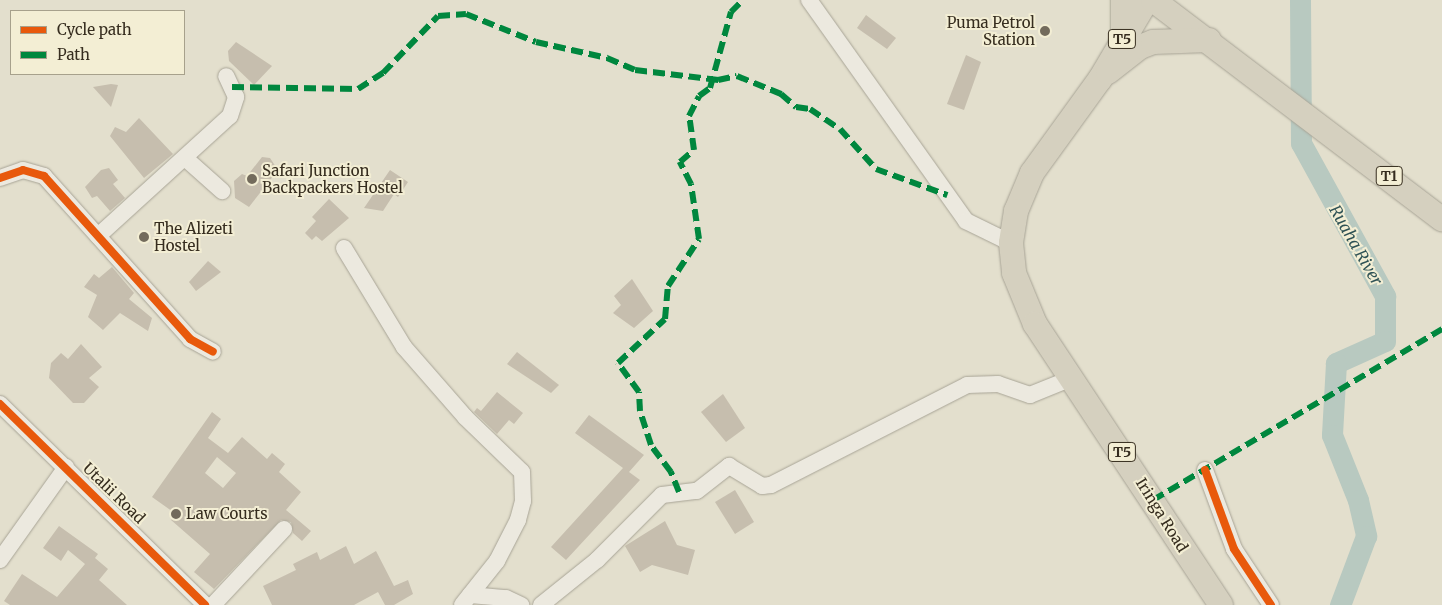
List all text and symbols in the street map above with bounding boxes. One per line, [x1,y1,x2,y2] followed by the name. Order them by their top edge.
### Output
[10,10,185,75] legend
[947,13,1035,48] place label: Puma Petrol Station
[57,20,132,39] text: Cycle path
[1039,25,1051,37] marker: Puma Petrol Station
[1107,28,1137,50] road number: T5
[57,45,90,64] text: Path
[262,161,403,196] place label: Safari Junction Backpackers Hostel
[1375,165,1403,188] road number: T1
[246,173,258,185] marker: Safari Junction Backpackers Hostel
[1325,202,1387,288] water label: Ruaha River
[154,219,233,254] place label: The Alizeti Hostel
[138,231,150,243] marker: The Alizeti Hostel
[1107,441,1137,464] road number: T5
[79,459,149,527] street label: Utalii Road
[1132,475,1192,555] street label: Iringa Road
[186,505,268,523] place label: Law Courts
[170,508,182,520] marker: Law Courts

